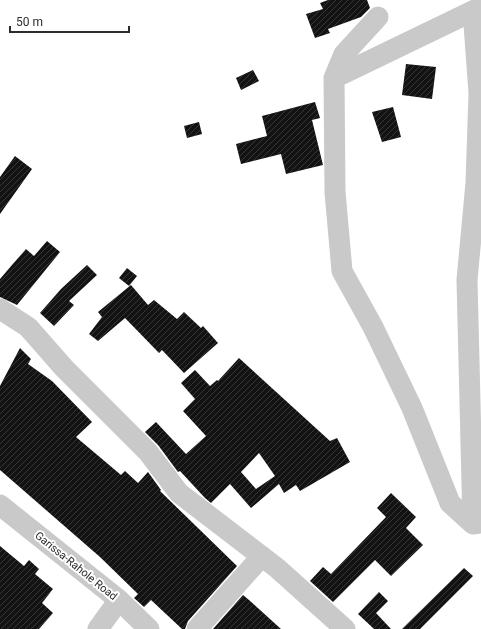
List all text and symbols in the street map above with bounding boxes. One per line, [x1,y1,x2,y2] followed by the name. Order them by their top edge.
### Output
[10,8,129,34] scale bar
[16,15,43,29] text: 50 m
[32,529,120,603] street label: Garissa-Rahole Road

